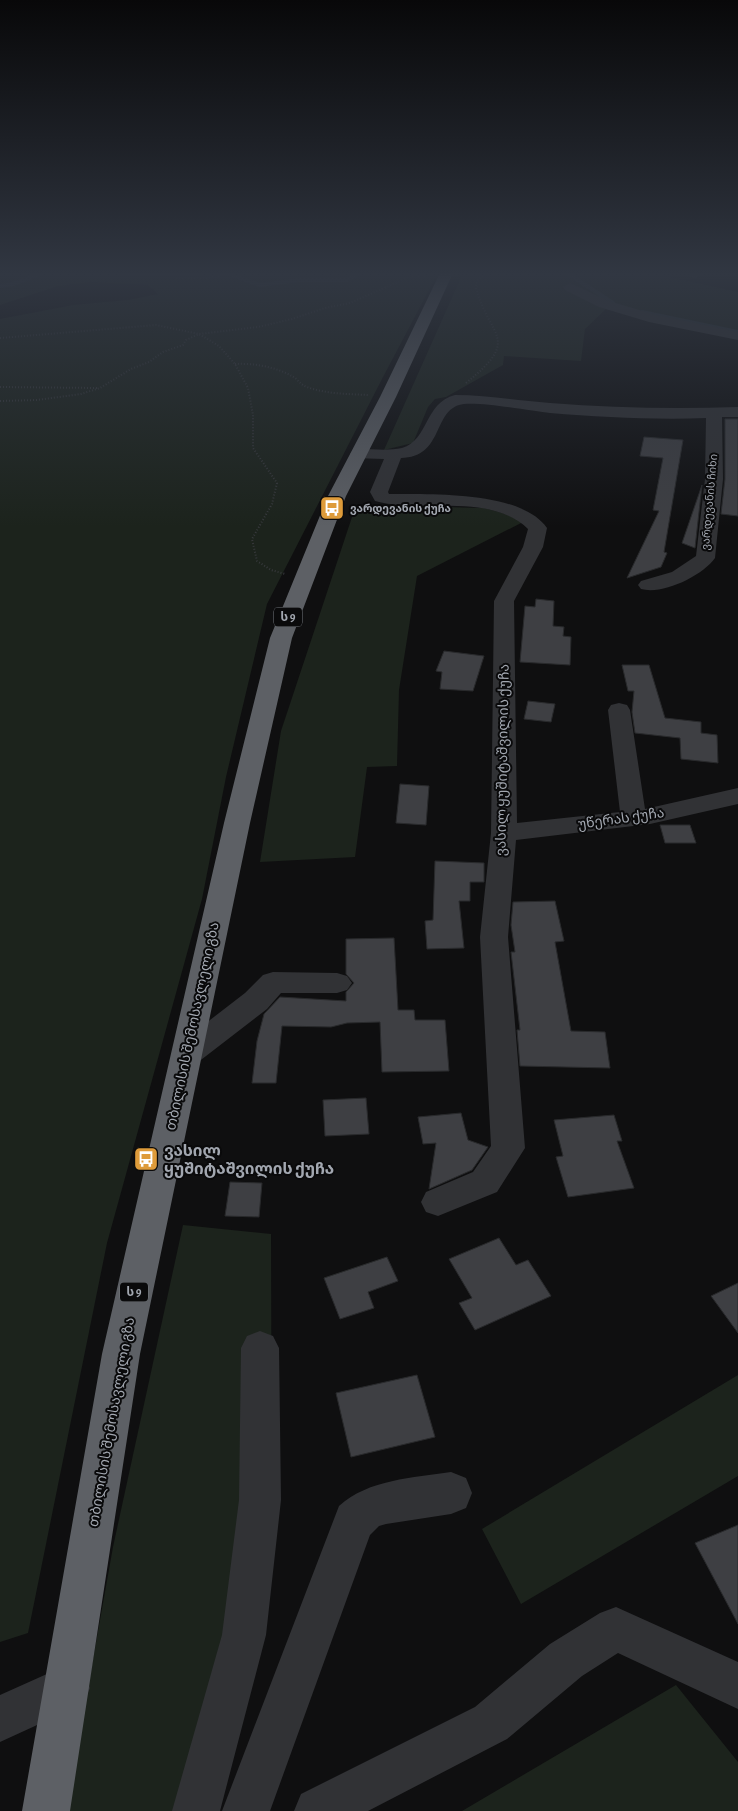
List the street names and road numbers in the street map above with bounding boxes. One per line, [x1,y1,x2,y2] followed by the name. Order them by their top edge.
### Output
[700,453,720,551] street label: ვარდევანის ჩიხი
[274,608,302,626] road number: ს 9
[494,664,513,856] street label: ვასილ ყუშიტაშვილის ქუჩა
[577,805,665,833] street label: უწერას ქუჩა
[164,921,223,1132] street label: თბილისის შემოსავლელი გზა
[120,1282,148,1301] road number: ს 9
[87,1316,138,1528] street label: თბილისის შემოსავლელი გზა

